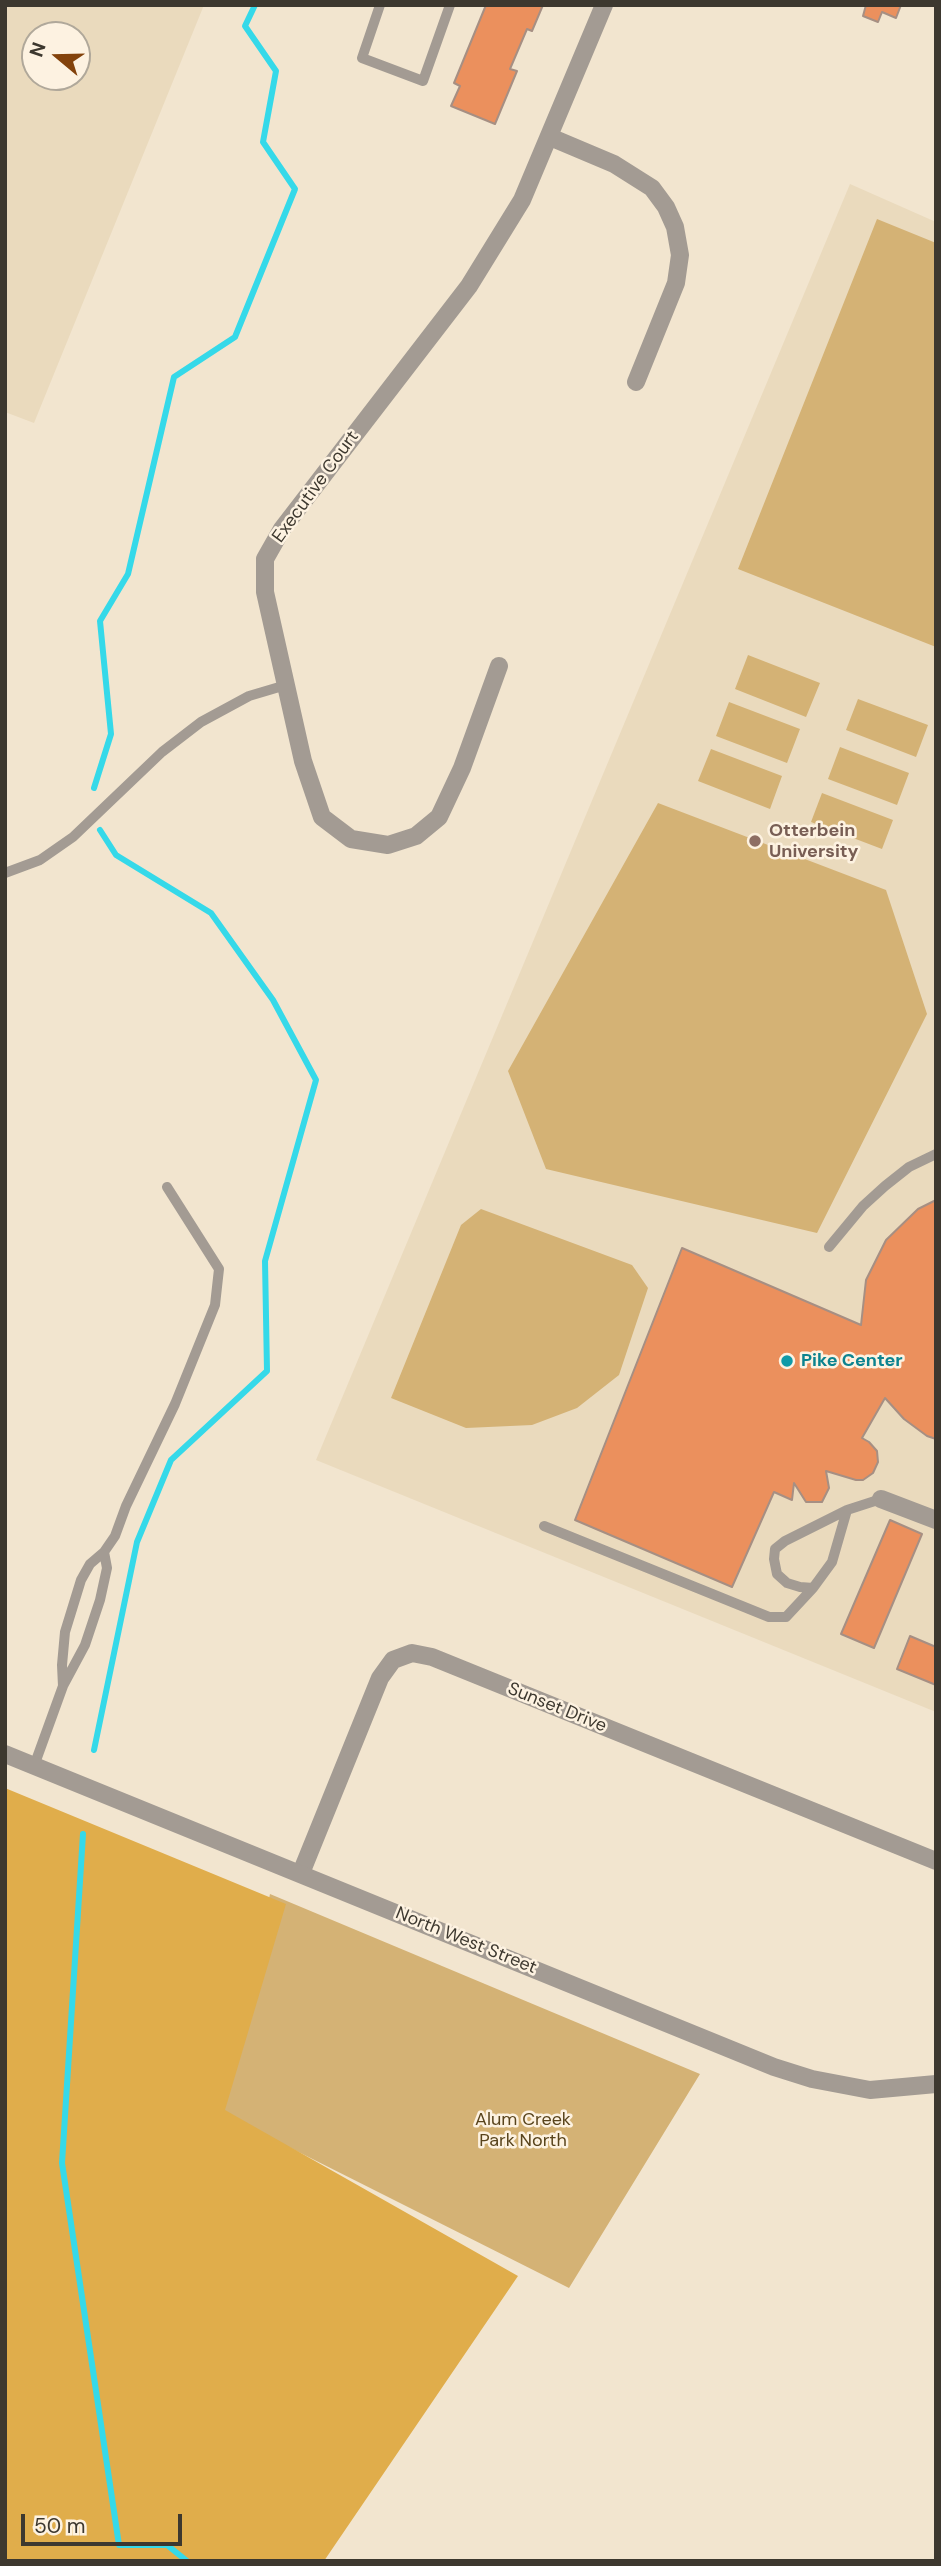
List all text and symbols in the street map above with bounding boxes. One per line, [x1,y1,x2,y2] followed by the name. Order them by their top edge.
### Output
[21,21,91,91] north arrow
[23,39,52,60] text: N
[268,427,364,547] street label: Executive Court
[769,820,858,862] place label: Otterbein University
[747,833,763,849] marker: Otterbein University
[801,1350,903,1372] place label: Pike Center
[779,1353,795,1369] marker: Pike Center
[505,1678,609,1738] street label: Sunset Drive
[392,1903,540,1979] street label: North West Street
[475,2109,571,2152] park label: Alum Creek Park North
[24,2500,186,2544] scale bar
[34,2512,85,2540] text: 50 m

